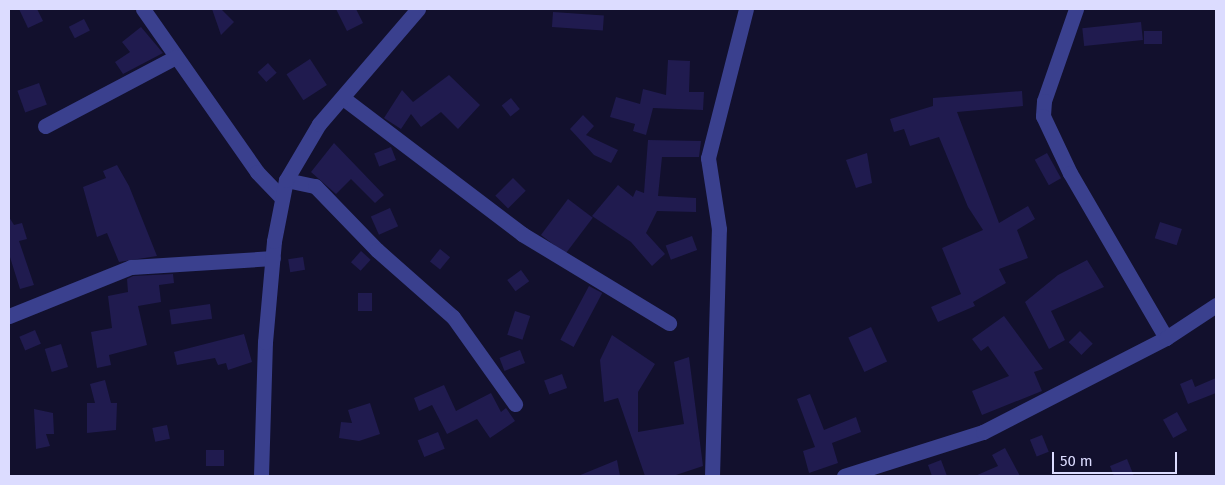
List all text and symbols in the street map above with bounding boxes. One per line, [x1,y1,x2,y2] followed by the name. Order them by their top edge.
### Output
[1055,442,1180,474] scale bar
[1060,452,1093,470] text: 50 m

